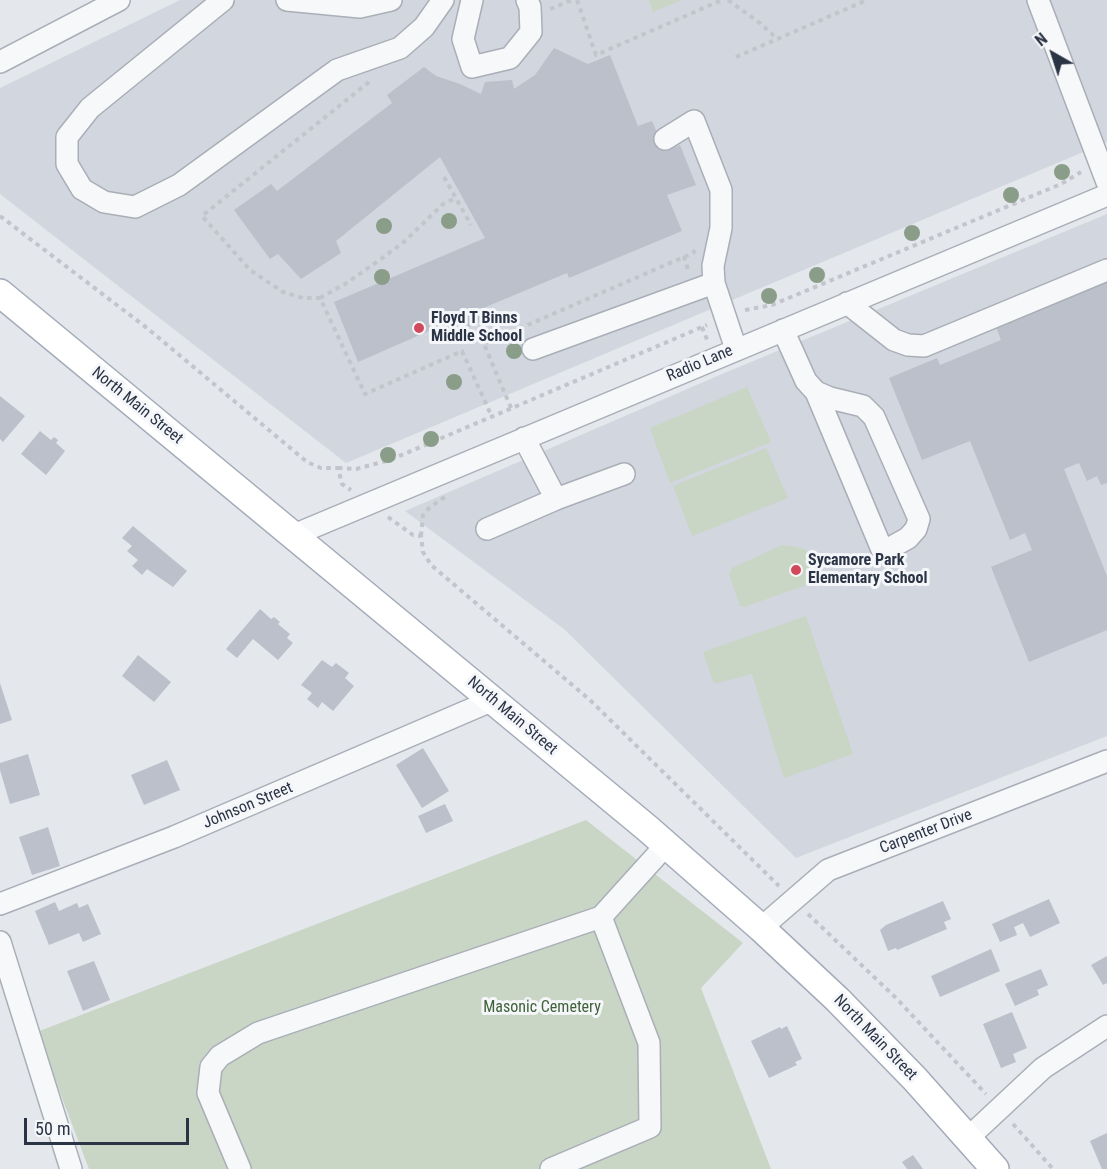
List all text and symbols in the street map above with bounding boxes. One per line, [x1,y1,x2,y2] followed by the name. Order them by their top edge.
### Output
[1023,24,1083,84] north arrow
[1032,29,1051,50] text: N
[431,309,522,347] place label: Floyd T Binns Middle School
[412,321,426,335] marker: Floyd T Binns Middle School
[664,341,736,387] street label: Radio Lane
[88,363,186,449] street label: North Main Street
[808,551,927,589] place label: Sycamore Park Elementary School
[789,563,803,577] marker: Sycamore Park Elementary School
[463,673,561,759] street label: North Main Street
[200,779,296,833] street label: Johnson Street
[877,806,975,858] street label: Carpenter Drive
[829,991,921,1085] street label: North Main Street
[483,998,601,1018] park label: Masonic Cemetery
[27,1106,192,1144] scale bar
[35,1118,70,1139] text: 50 m

